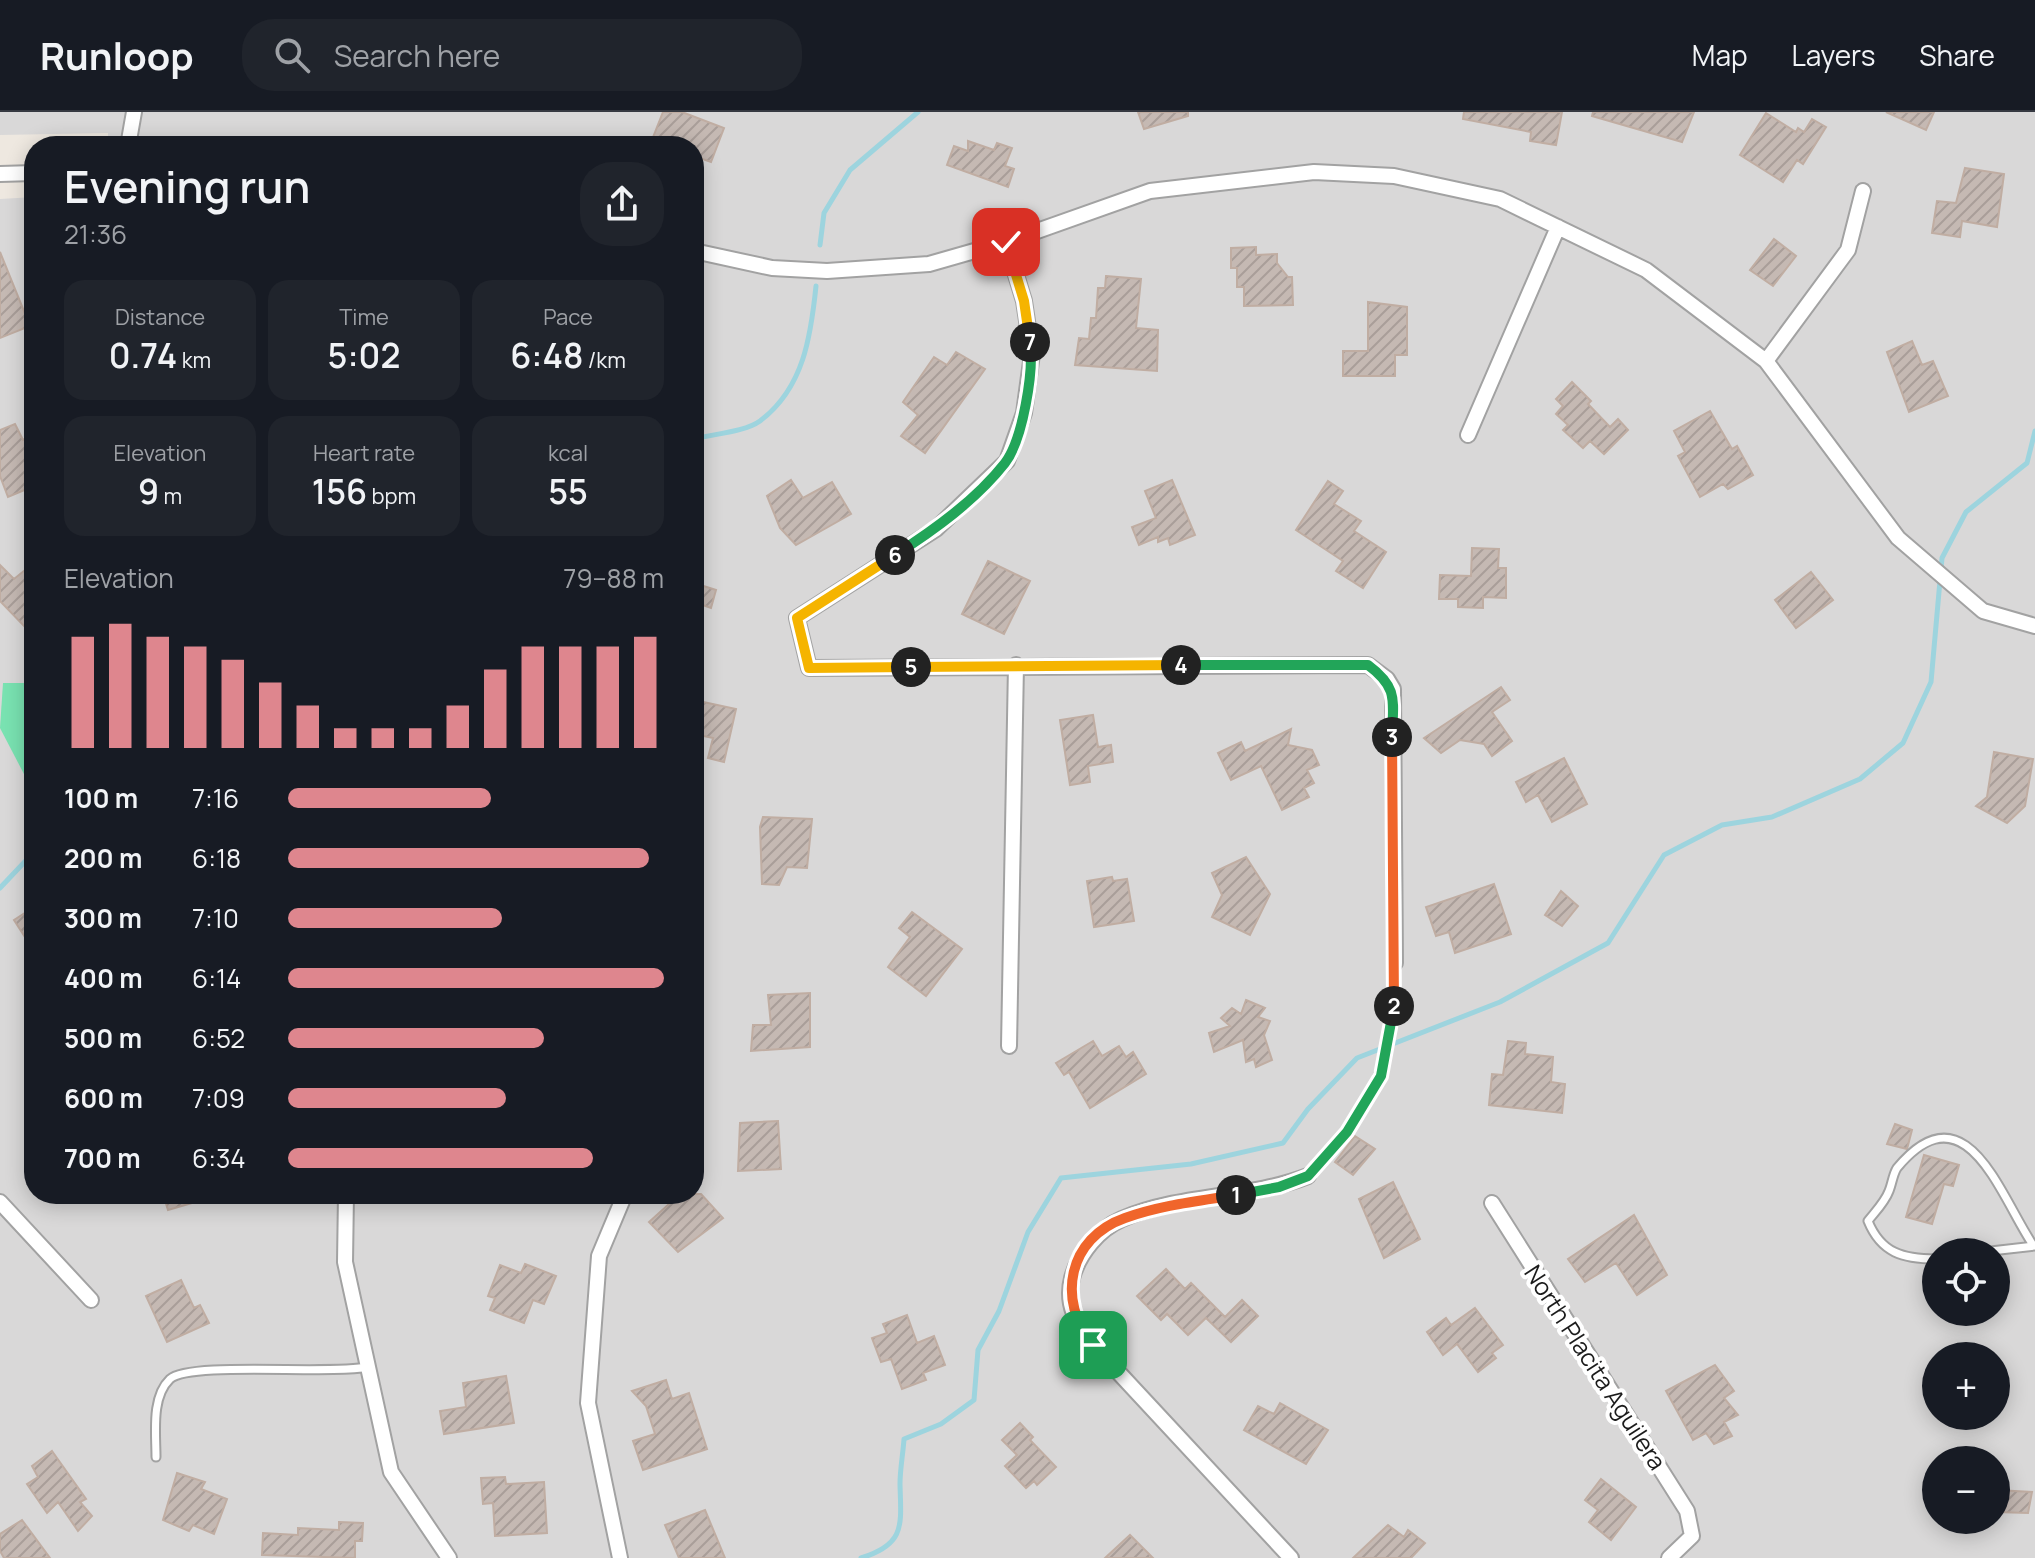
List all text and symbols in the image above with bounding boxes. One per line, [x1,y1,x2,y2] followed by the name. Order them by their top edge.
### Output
[242,19,802,91] search box
[40,29,194,81] text: Runloop
[270,33,314,77] icon: search
[334,35,500,76] text: Search here
[1692,36,1748,74] text: Map
[1792,36,1875,74] text: Layers
[1919,36,1995,74] text: Share
[64,156,310,216] text: Evening run
[580,162,664,246] button: share
[972,208,1040,276] pin
[64,216,127,252] text: 21:36
[984,220,1028,264] icon: check
[115,302,205,332] text: Distance
[339,302,389,332] text: Time
[543,302,593,332] text: Pace
[1010,322,1050,362] pin: 7
[1024,327,1036,357] text: 7
[109,332,177,378] text: 0.74
[328,332,400,378] text: 5:02
[510,332,583,378] text: 6:48
[177,345,211,375] text: km
[583,345,626,375] text: /km
[114,438,206,468] text: Elevation
[313,438,415,468] text: Heart rate
[548,438,588,468] text: kcal
[138,468,159,514] text: 9
[312,468,367,514] text: 156
[548,468,588,514] text: 55
[159,481,182,511] text: m
[367,481,416,511] text: bpm
[875,535,915,575] pin: 6
[888,540,902,570] text: 6
[64,560,174,596] text: Elevation
[563,560,664,596] text: 79–88 m
[1161,645,1201,685] pin: 4
[891,647,931,687] pin: 5
[1174,650,1188,680] text: 4
[905,652,917,682] text: 5
[1372,717,1412,757] pin: 3
[1386,722,1398,752] text: 3
[64,780,138,816] text: 100 m
[192,780,239,816] text: 7:16
[64,840,142,876] text: 200 m
[192,840,241,876] text: 6:18
[64,900,142,936] text: 300 m
[192,900,239,936] text: 7:10
[64,960,143,996] text: 400 m
[192,960,241,996] text: 6:14
[1374,986,1414,1026] pin: 2
[1387,991,1401,1021] text: 2
[64,1020,142,1056] text: 500 m
[192,1020,245,1056] text: 6:52
[64,1080,143,1116] text: 600 m
[192,1080,245,1116] text: 7:09
[64,1140,141,1176] text: 700 m
[192,1140,246,1176] text: 6:34
[1216,1175,1256,1215] pin: 1
[1231,1180,1241,1210] text: 1
[1922,1238,2010,1534] map controls
[1922,1238,2010,1326] button: locate
[1517,1258,1675,1476] street label: North Placita Aguilera
[1059,1311,1127,1379] pin
[1071,1323,1115,1367] icon: arrive
[1922,1342,2010,1430] button: +
[1922,1446,2010,1534] button: −

